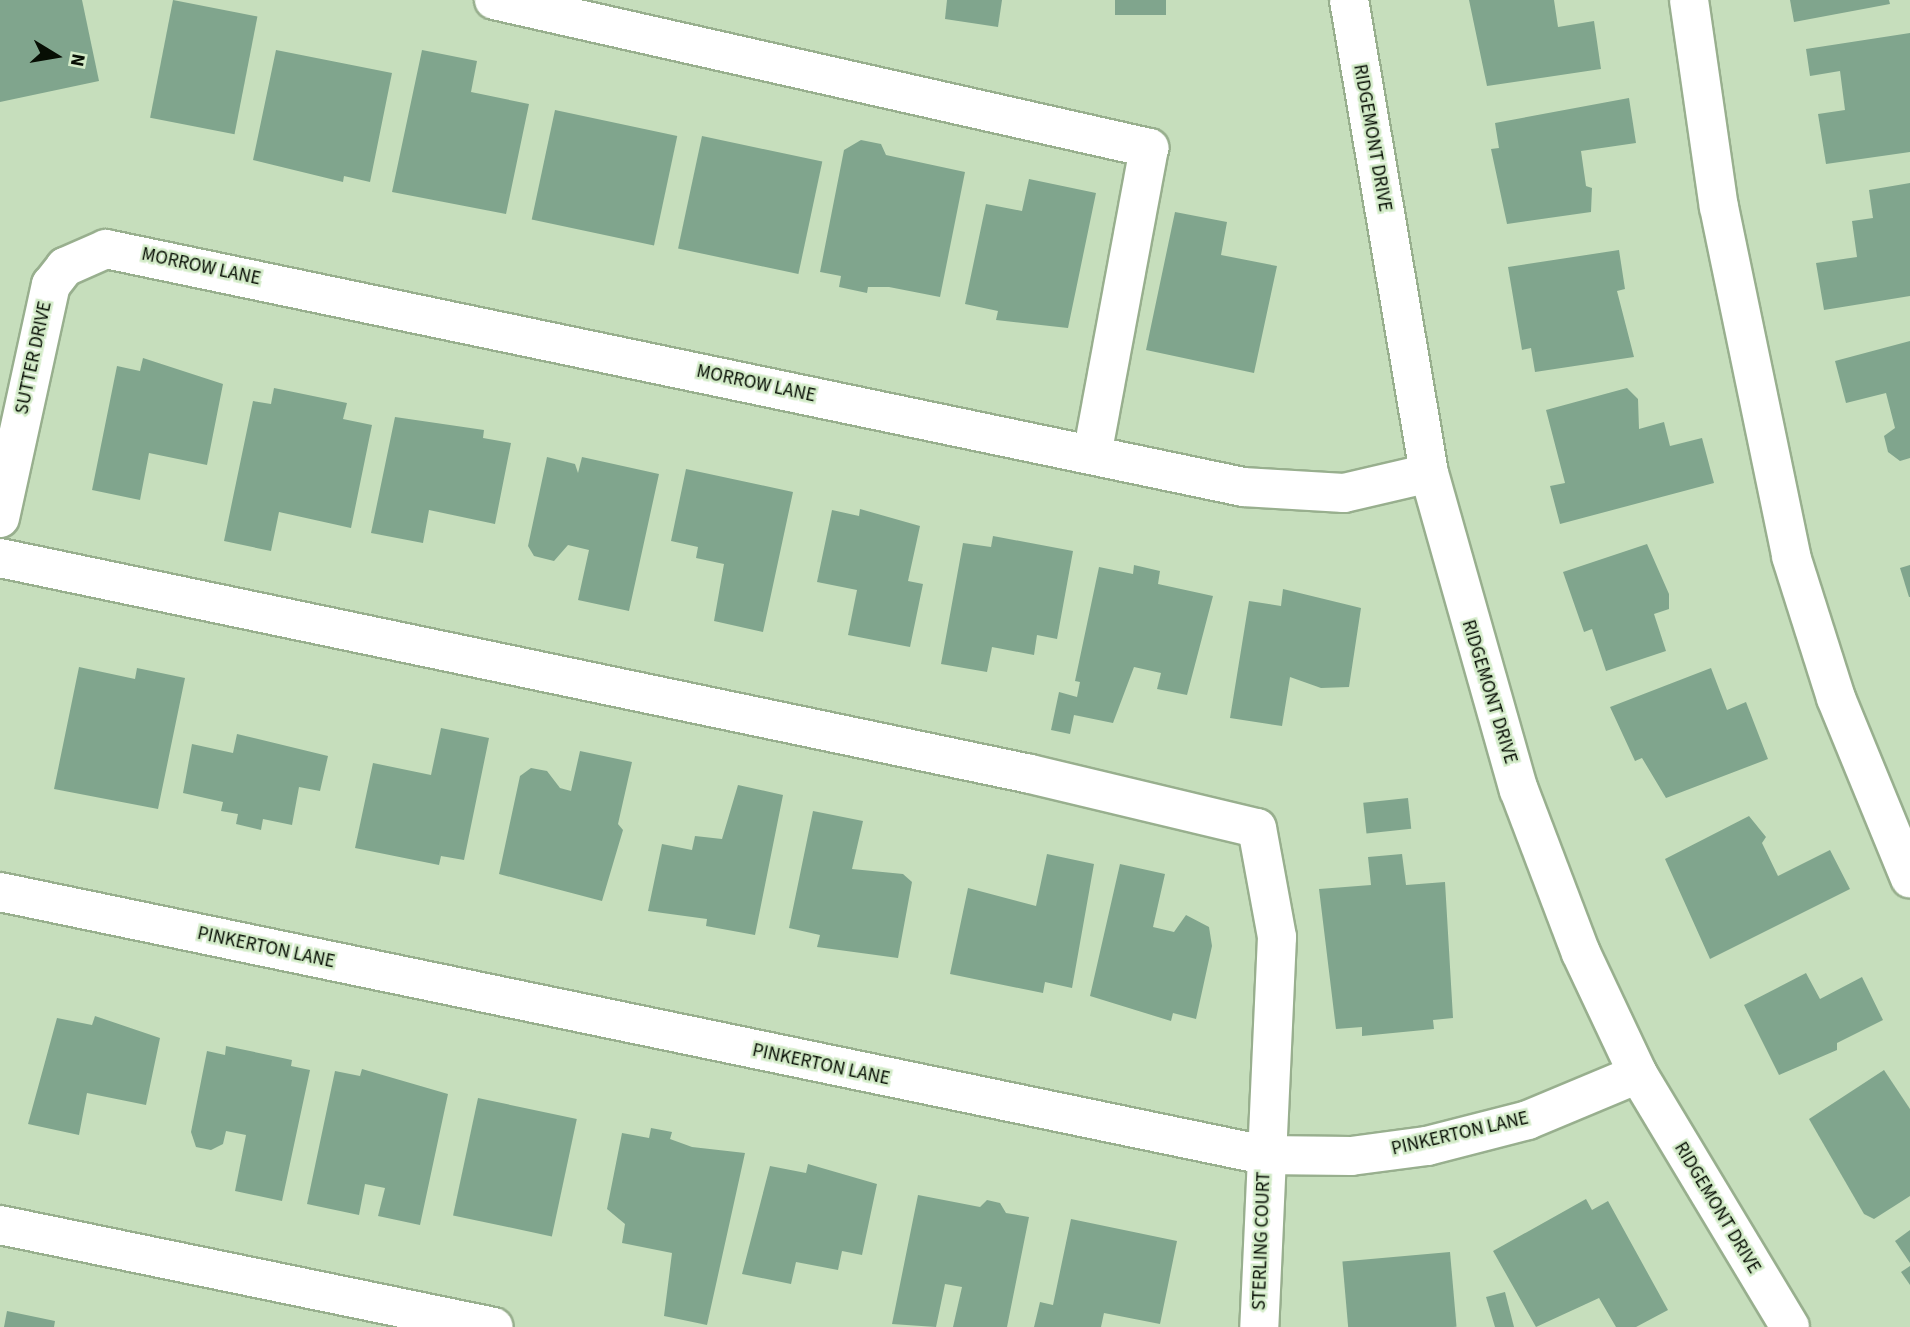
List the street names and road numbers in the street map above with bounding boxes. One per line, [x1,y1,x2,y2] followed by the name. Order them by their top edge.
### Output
[1348,63,1396,213] street label: RIDGEMONT DRIVE
[139,243,263,291] street label: MORROW LANE
[11,300,57,416] street label: SUTTER DRIVE
[694,360,818,408] street label: MORROW LANE
[1456,617,1522,767] street label: RIDGEMONT DRIVE
[195,922,337,974] street label: PINKERTON LANE
[750,1039,892,1091] street label: PINKERTON LANE
[1389,1107,1531,1161] street label: PINKERTON LANE
[1669,1138,1765,1278] street label: RIDGEMONT DRIVE
[1248,1171,1276,1311] street label: STERLING COURT

